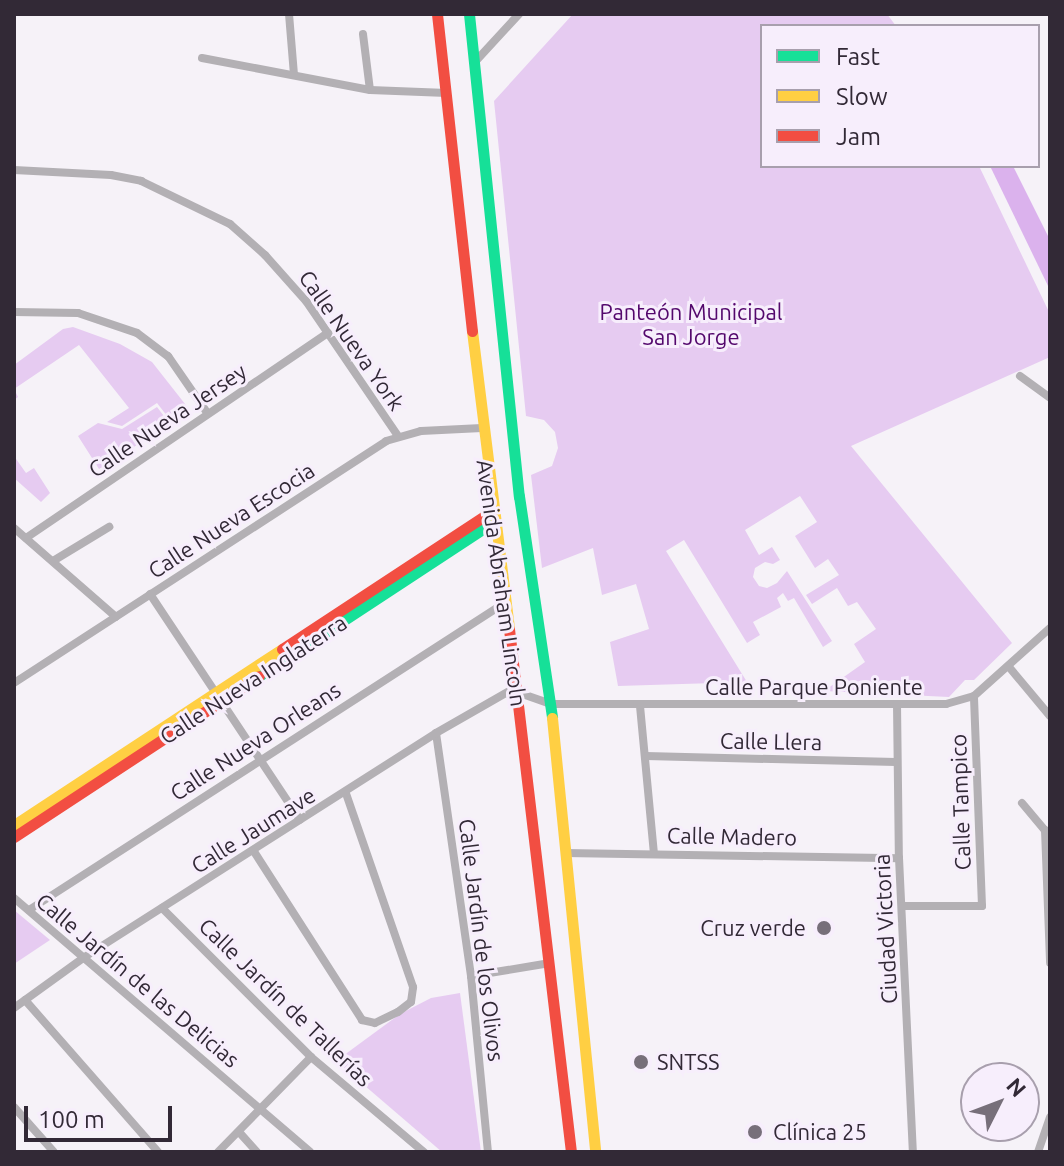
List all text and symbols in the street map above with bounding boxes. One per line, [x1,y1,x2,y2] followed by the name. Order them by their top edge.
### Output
[760,24,1040,168] legend
[836,43,880,70] text: Fast
[836,83,888,110] text: Slow
[836,123,881,150] text: Jam
[294,265,410,415] street label: Calle Nueva York
[599,298,783,350] park label: Panteón Municipal San Jorge
[83,357,251,483] street label: Calle Nueva Jersey
[143,456,319,584] street label: Calle Nueva Escocia
[472,458,532,708] street label: Avenida Abraham Lincoln
[155,609,351,749] street label: Calle Nueva Inglaterra
[705,674,923,700] street label: Calle Parque Poniente
[165,676,345,806] street label: Calle Nueva Orleans
[720,727,822,755] street label: Calle Llera
[944,733,976,871] street label: Calle Tampico
[186,781,320,879] street label: Calle Jaumave
[454,817,510,1063] street label: Calle Jardín de los Olivos
[667,822,797,850] street label: Calle Madero
[868,853,902,1005] street label: Ciudad Victoria
[31,887,245,1073] street label: Calle Jardín de las Delicias
[194,912,378,1092] street label: Calle Jardín de Tallerías
[700,915,806,941] place label: Cruz verde
[813,917,835,939] marker: Cruz verde
[657,1049,720,1075] place label: SNTSS
[632,1053,650,1071] marker: SNTSS
[960,1062,1040,1142] north arrow
[1002,1072,1031,1101] text: N
[28,1090,176,1140] scale bar
[38,1106,105,1133] text: 100 m
[773,1119,867,1145] place label: Clínica 25
[744,1121,766,1143] marker: Clínica 25

